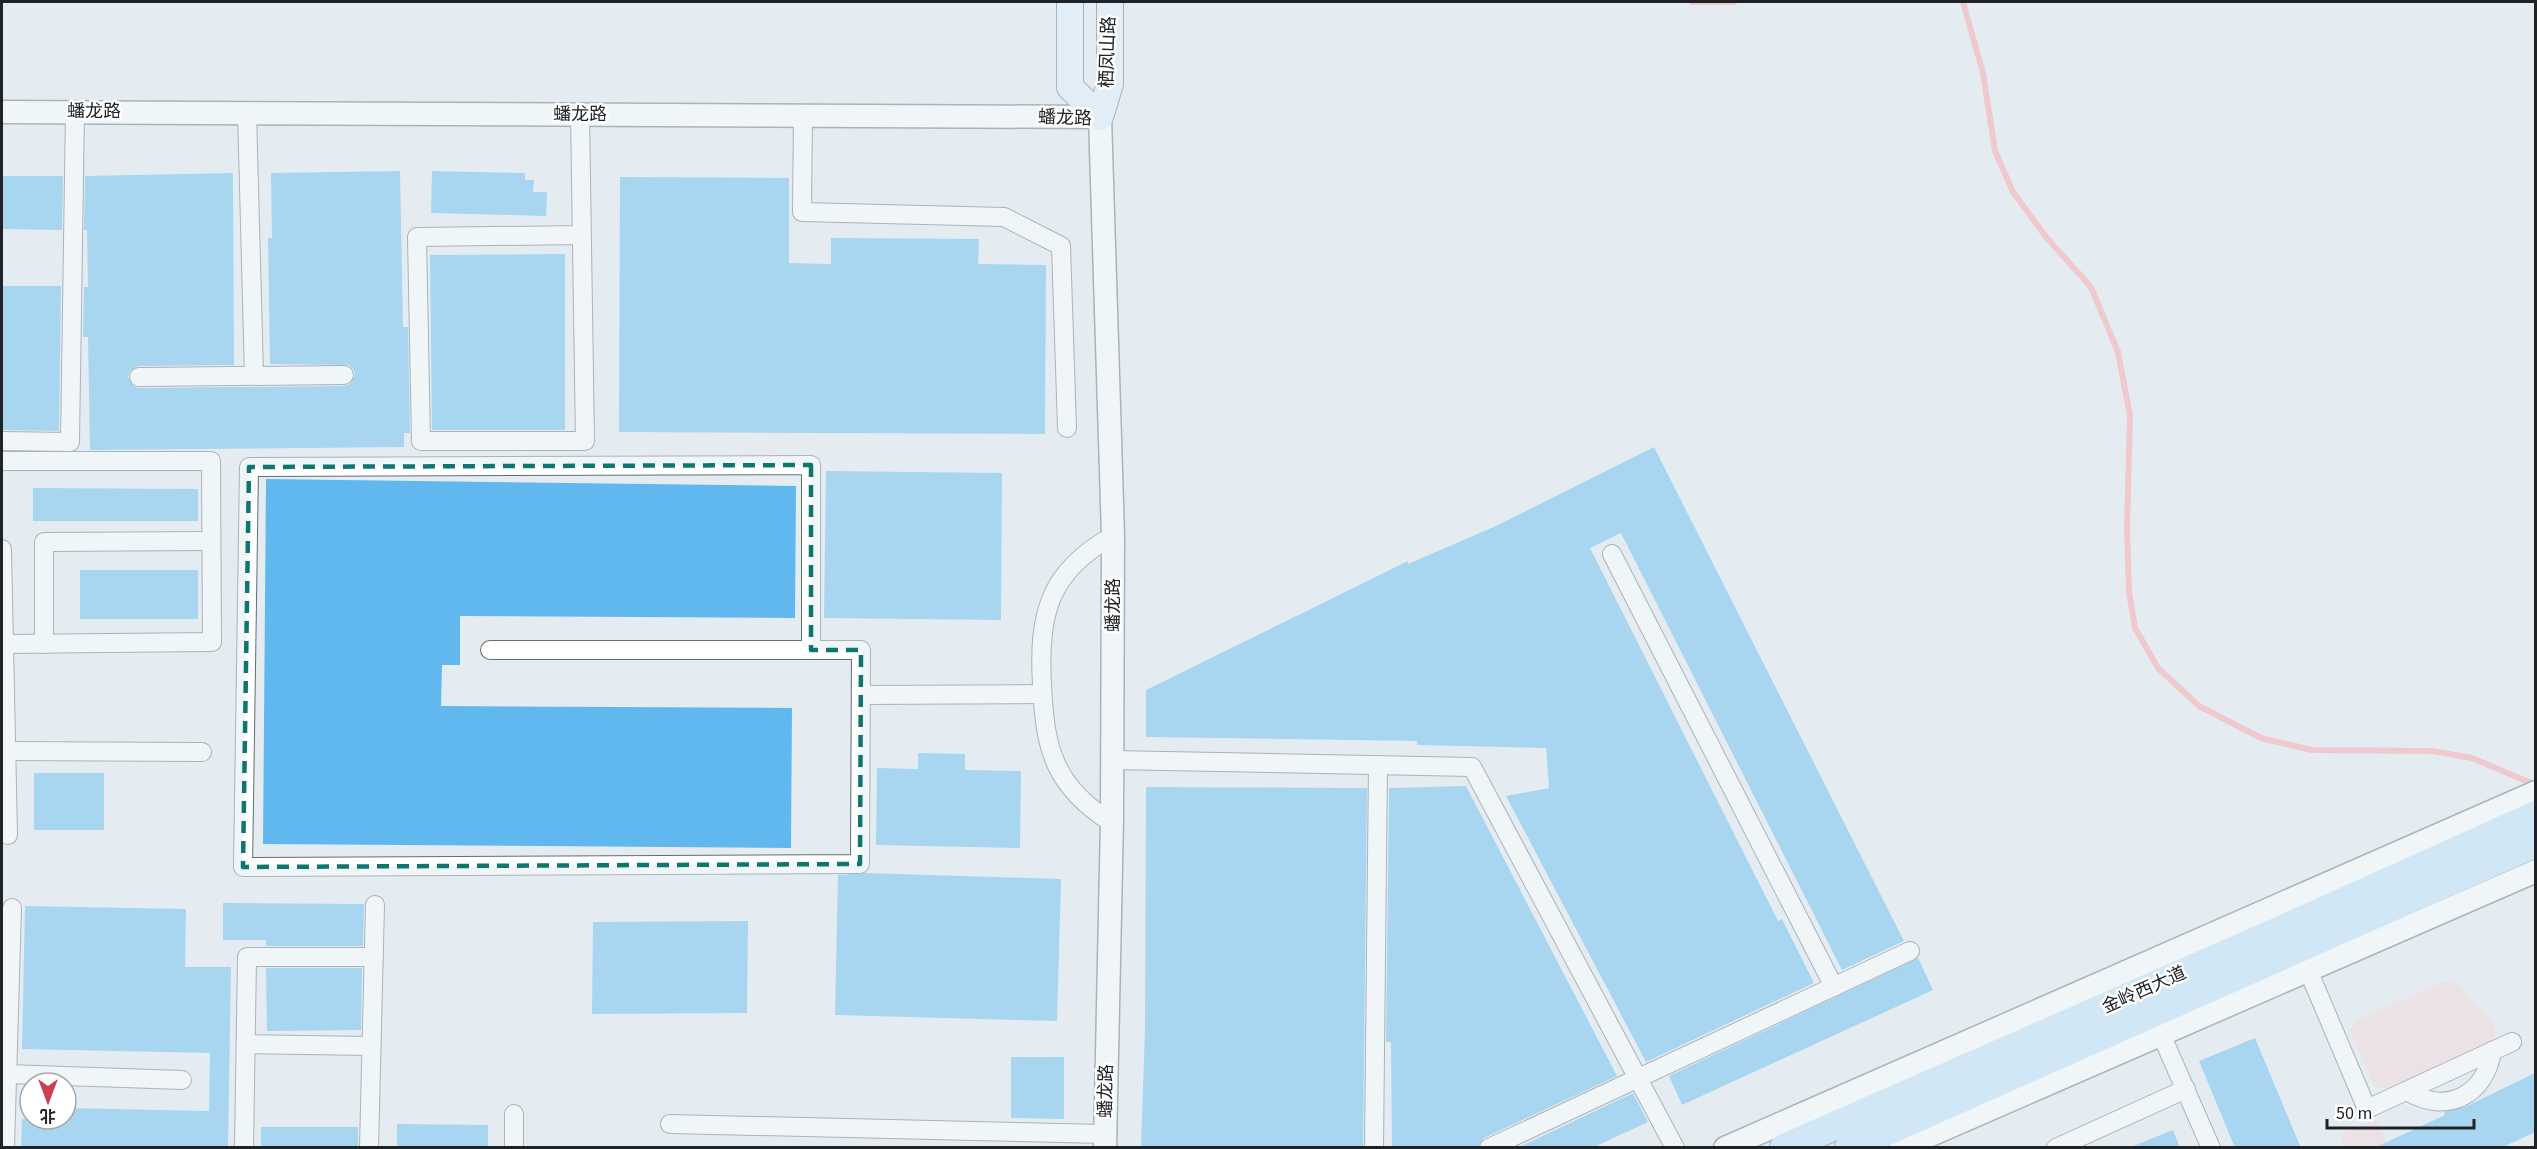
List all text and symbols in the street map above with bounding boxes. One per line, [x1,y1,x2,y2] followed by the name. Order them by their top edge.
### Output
[1094,16,1122,88] street label: 栖凤山路
[67,99,121,124] street label: 蟠龙路
[553,102,607,127] street label: 蟠龙路
[1038,105,1092,131] street label: 蟠龙路
[1101,578,1126,632] street label: 蟠龙路
[2098,960,2190,1020] street label: 金岭西大道
[1093,1064,1119,1118] street label: 蟠龙路
[18,1071,78,1131] north arrow
[2327,1092,2474,1130] scale bar
[2336,1101,2372,1126] text: 50 m
[40,1104,56,1126] text: 北

